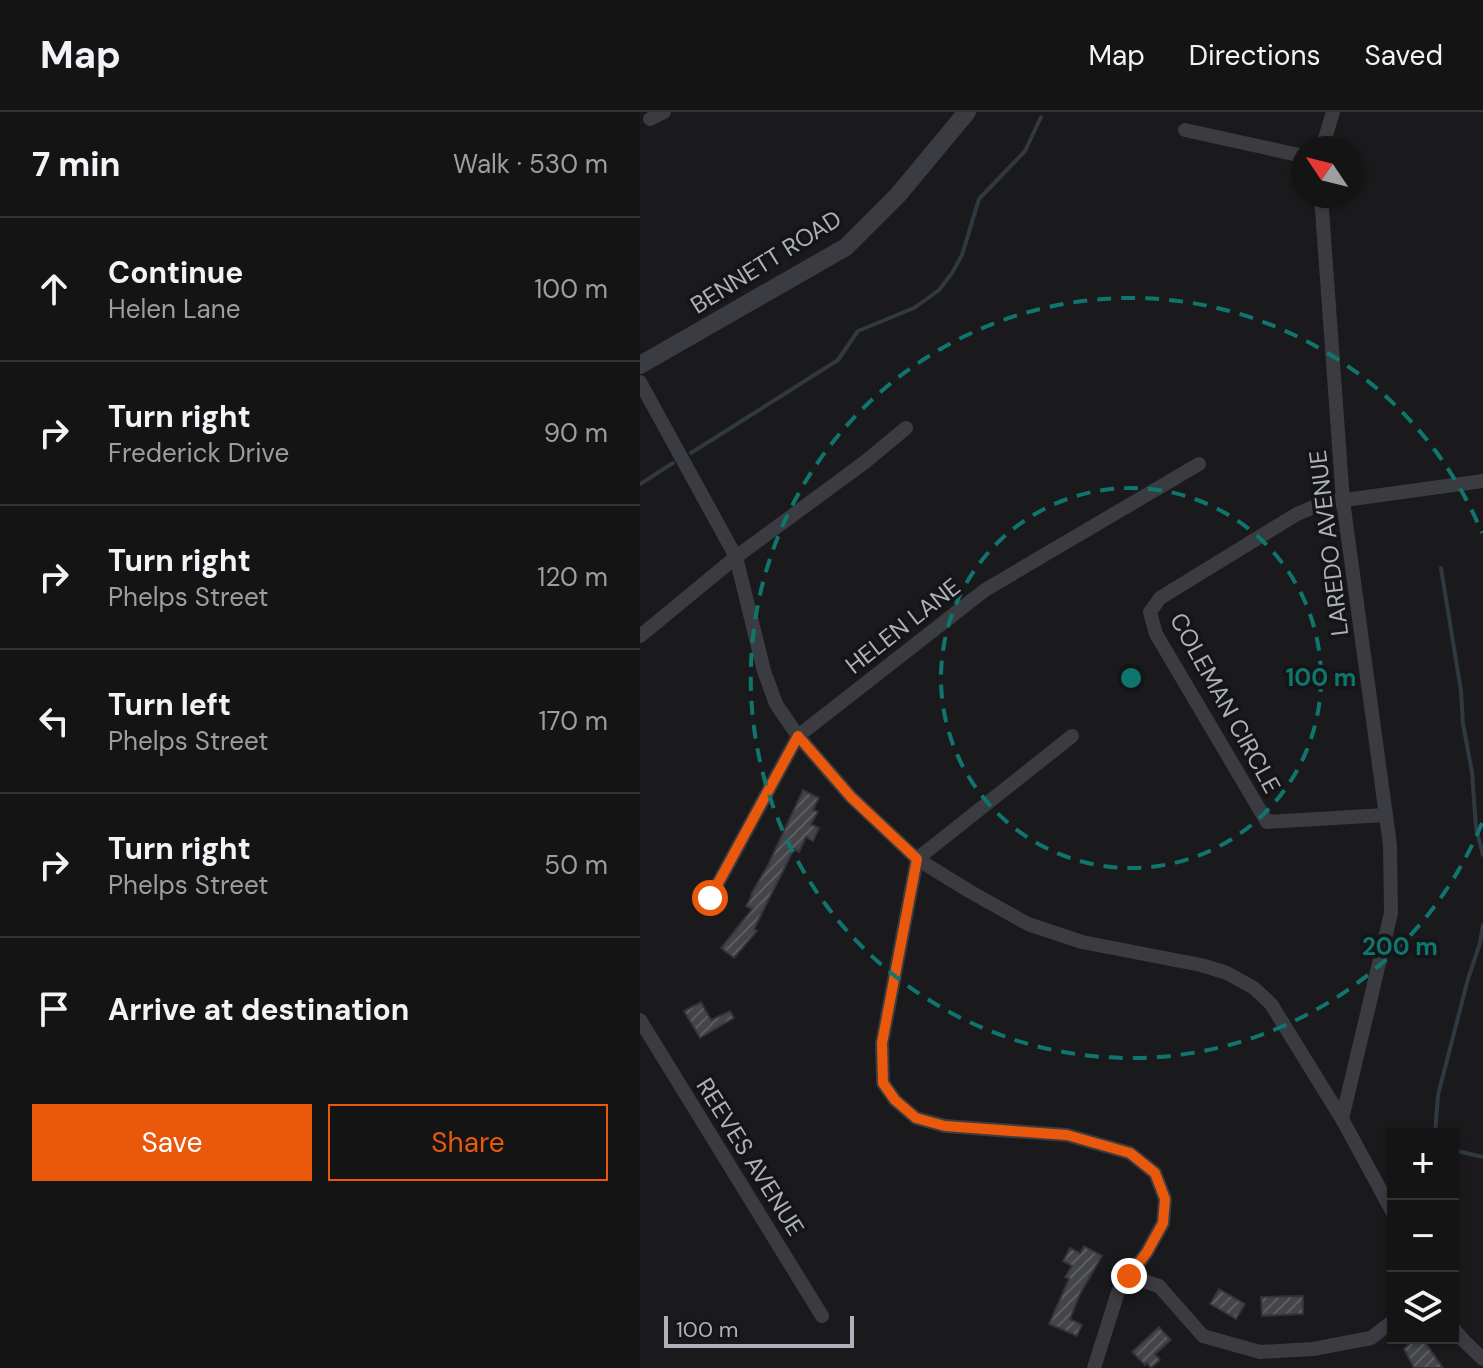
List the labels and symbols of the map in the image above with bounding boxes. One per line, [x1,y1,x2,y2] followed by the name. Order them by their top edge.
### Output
[1291,136,1363,208] north arrow
[685,203,847,320] street label: BENNETT ROAD
[1302,448,1355,638] street label: LAREDO AVENUE
[839,571,967,680] street label: HELEN LANE
[1163,607,1288,798] street label: COLEMAN CIRCLE
[1286,662,1356,693] text: 100 m
[1117,664,1145,692] centre of rings
[692,880,728,916] route start
[1362,931,1438,962] text: 200 m
[689,1072,811,1241] street label: REEVES AVENUE
[1111,1258,1147,1294] route end
[664,1312,854,1348] scale bar

